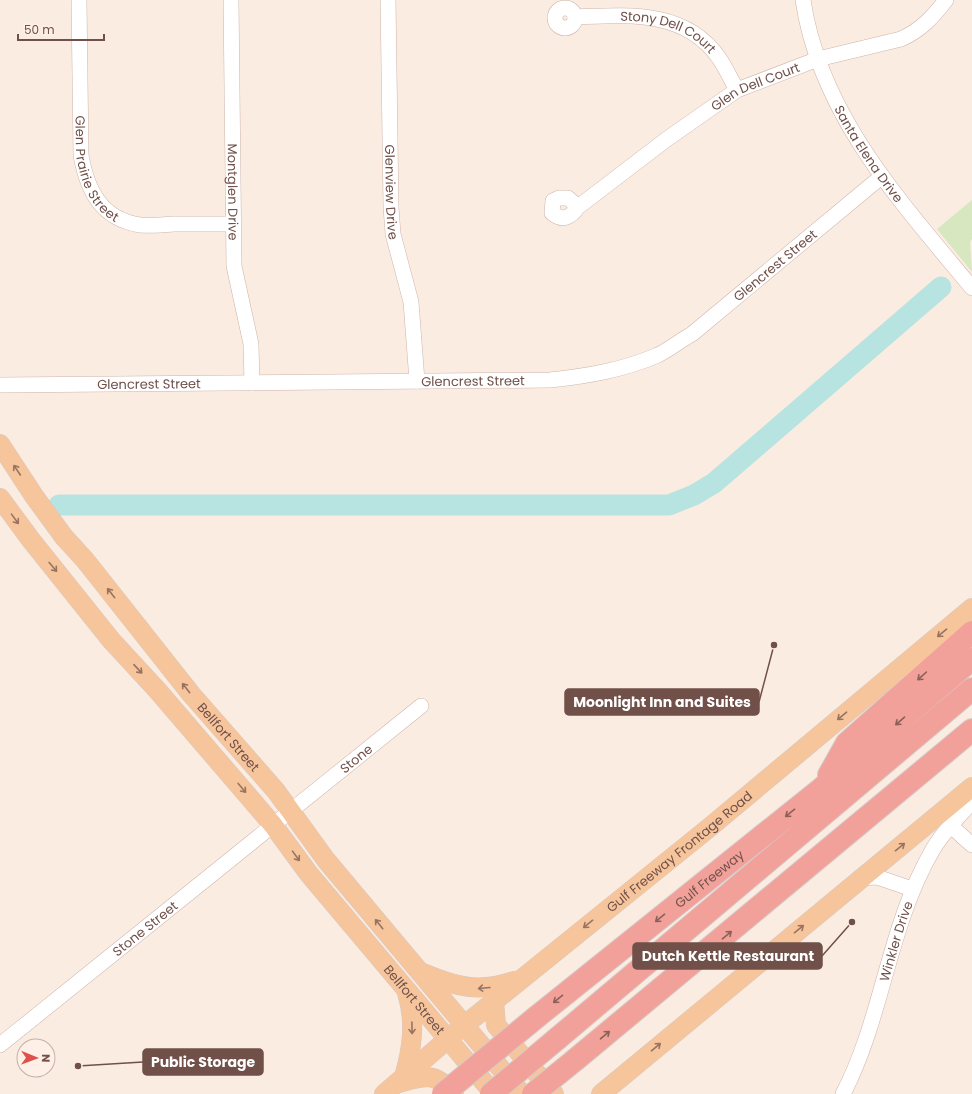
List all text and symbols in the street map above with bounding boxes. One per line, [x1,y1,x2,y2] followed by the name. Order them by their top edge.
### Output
[620,7,721,58] street label: Stony Dell Court
[18,16,104,42] scale bar
[24,21,55,38] text: 50 m
[707,58,803,116] street label: Glen Dell Court
[830,102,907,207] street label: Santa Elena Drive
[70,115,123,227] street label: Glen Prairie Street
[223,143,243,241] street label: Montglen Drive
[380,144,403,242] street label: Glenview Drive
[729,225,821,306] street label: Glencrest Street
[421,371,525,391] street label: Glencrest Street
[97,374,201,394] street label: Glencrest Street
[13,465,21,476] one-way arrow
[11,513,19,524] one-way arrow
[48,561,57,572] one-way arrow
[107,588,116,599] one-way arrow
[937,628,948,637] one-way arrow
[133,664,142,674] one-way arrow
[917,672,927,681] one-way arrow
[182,682,191,693] one-way arrow
[565,689,759,715] callout: Moonlight Inn and Suites
[573,692,751,712] text: Moonlight Inn and Suites
[193,699,264,776] street label: Bellfort Street
[837,712,848,720] one-way arrow
[895,717,905,726] one-way arrow
[336,740,377,778] street label: Stone
[237,783,246,793] one-way arrow
[602,787,754,915] street label: Gulf Freeway Frontage Road
[785,809,796,818] one-way arrow
[895,842,906,851] one-way arrow
[672,846,746,910] street label: Gulf Freeway
[292,851,301,862] one-way arrow
[109,896,182,961] street label: Stone Street
[875,898,918,984] street label: Winkler Drive
[654,914,665,922] one-way arrow
[375,919,384,929] one-way arrow
[582,920,593,929] one-way arrow
[794,924,805,933] one-way arrow
[721,930,732,939] one-way arrow
[633,943,822,969] callout: Dutch Kettle Restaurant
[642,946,815,966] text: Dutch Kettle Restaurant
[379,961,449,1039] street label: Bellfort Street
[478,984,491,991] one-way arrow
[553,995,564,1003] one-way arrow
[408,1021,416,1034] one-way arrow
[599,1031,610,1040] one-way arrow
[16,1038,56,1078] north arrow
[651,1043,662,1052] one-way arrow
[143,1049,263,1075] callout: Public Storage
[151,1052,255,1072] text: Public Storage
[38,1054,54,1062] text: N

